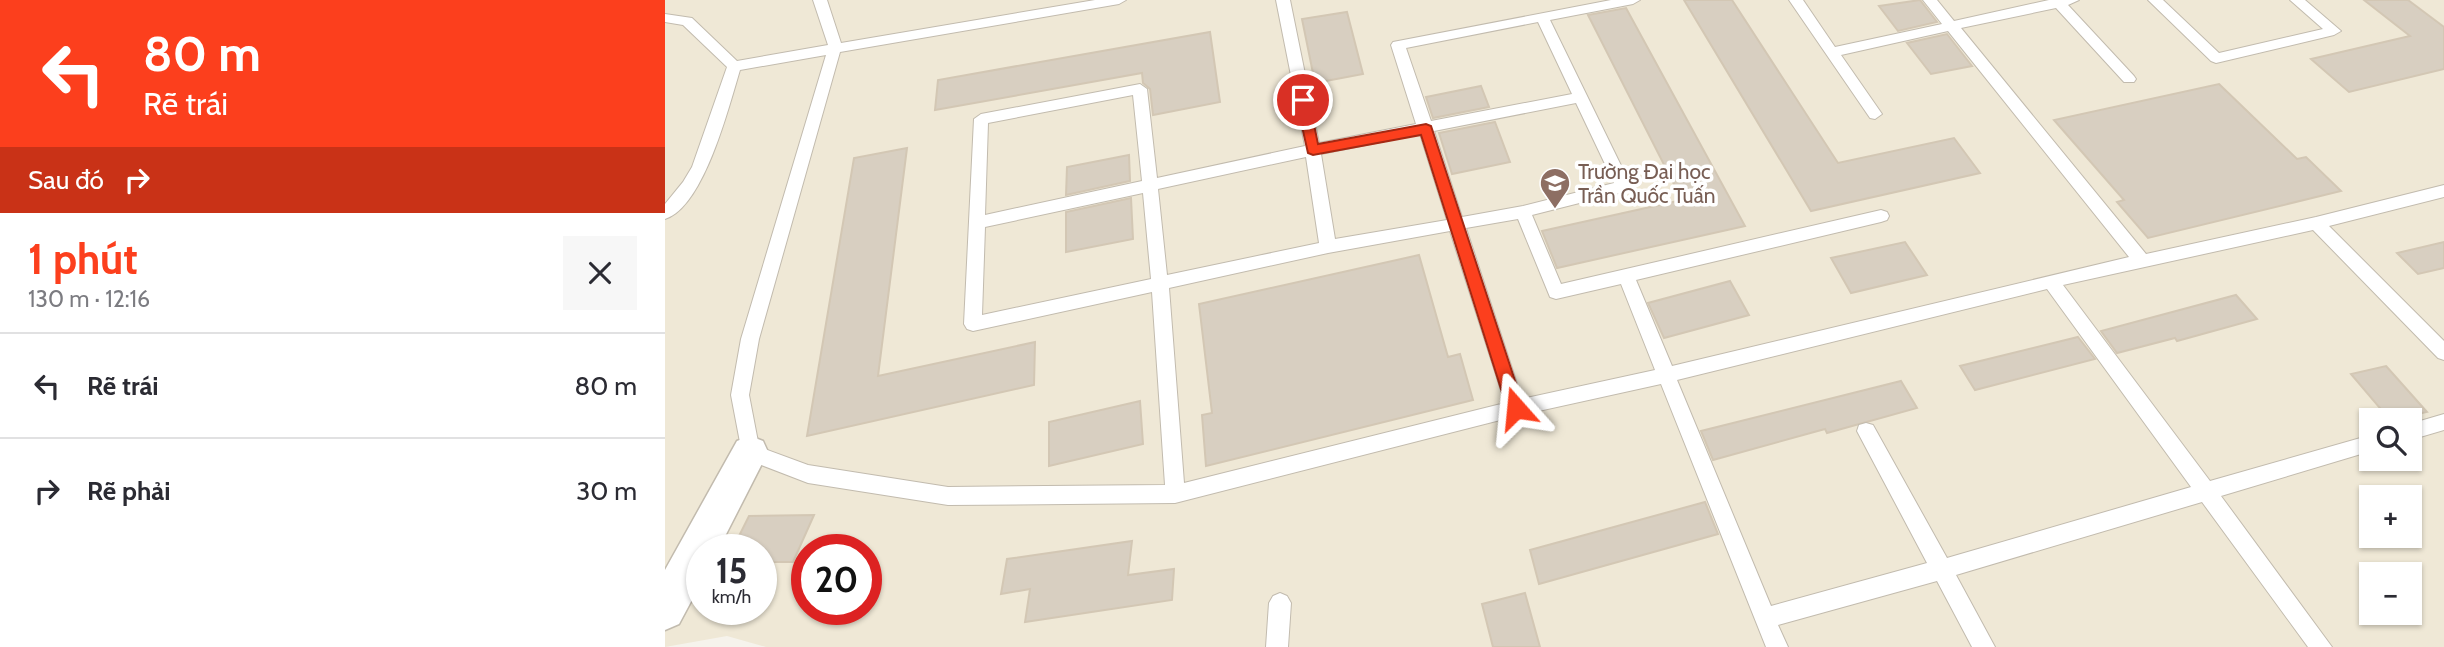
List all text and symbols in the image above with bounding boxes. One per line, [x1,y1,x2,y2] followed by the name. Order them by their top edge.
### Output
[143,24,261,83] text: 80 m
[28,28,119,119] icon: left
[1273,70,1333,130] pin
[1284,81,1322,119] icon: arrive
[143,84,228,123] text: Rẽ trái
[1578,159,1715,208] place label: Trường Đại học Trần Quốc Tuấn
[118,161,156,199] icon: right
[28,164,104,196] text: Sau đó
[1538,166,1572,210] school or university icon: Trường Đại học Trần Quốc Tuấn
[28,233,138,285] text: 1 phút
[563,236,637,310] button: close
[28,285,150,313] text: 130 m · 12:16
[28,367,66,405] icon: left
[87,370,159,402] text: Rẽ trái
[574,370,637,402] text: 80 m
[1479,371,1553,445] position arrow
[2359,408,2422,625] map controls
[2359,408,2422,471] button: search
[28,472,66,510] icon: right
[87,475,170,507] text: Rẽ phải
[576,475,637,507] text: 30 m
[2359,485,2422,548] button: +
[791,534,882,625] speed limit sign: 20
[716,549,747,592] text: 15
[2359,562,2422,625] button: −
[712,586,751,608] text: km/h

